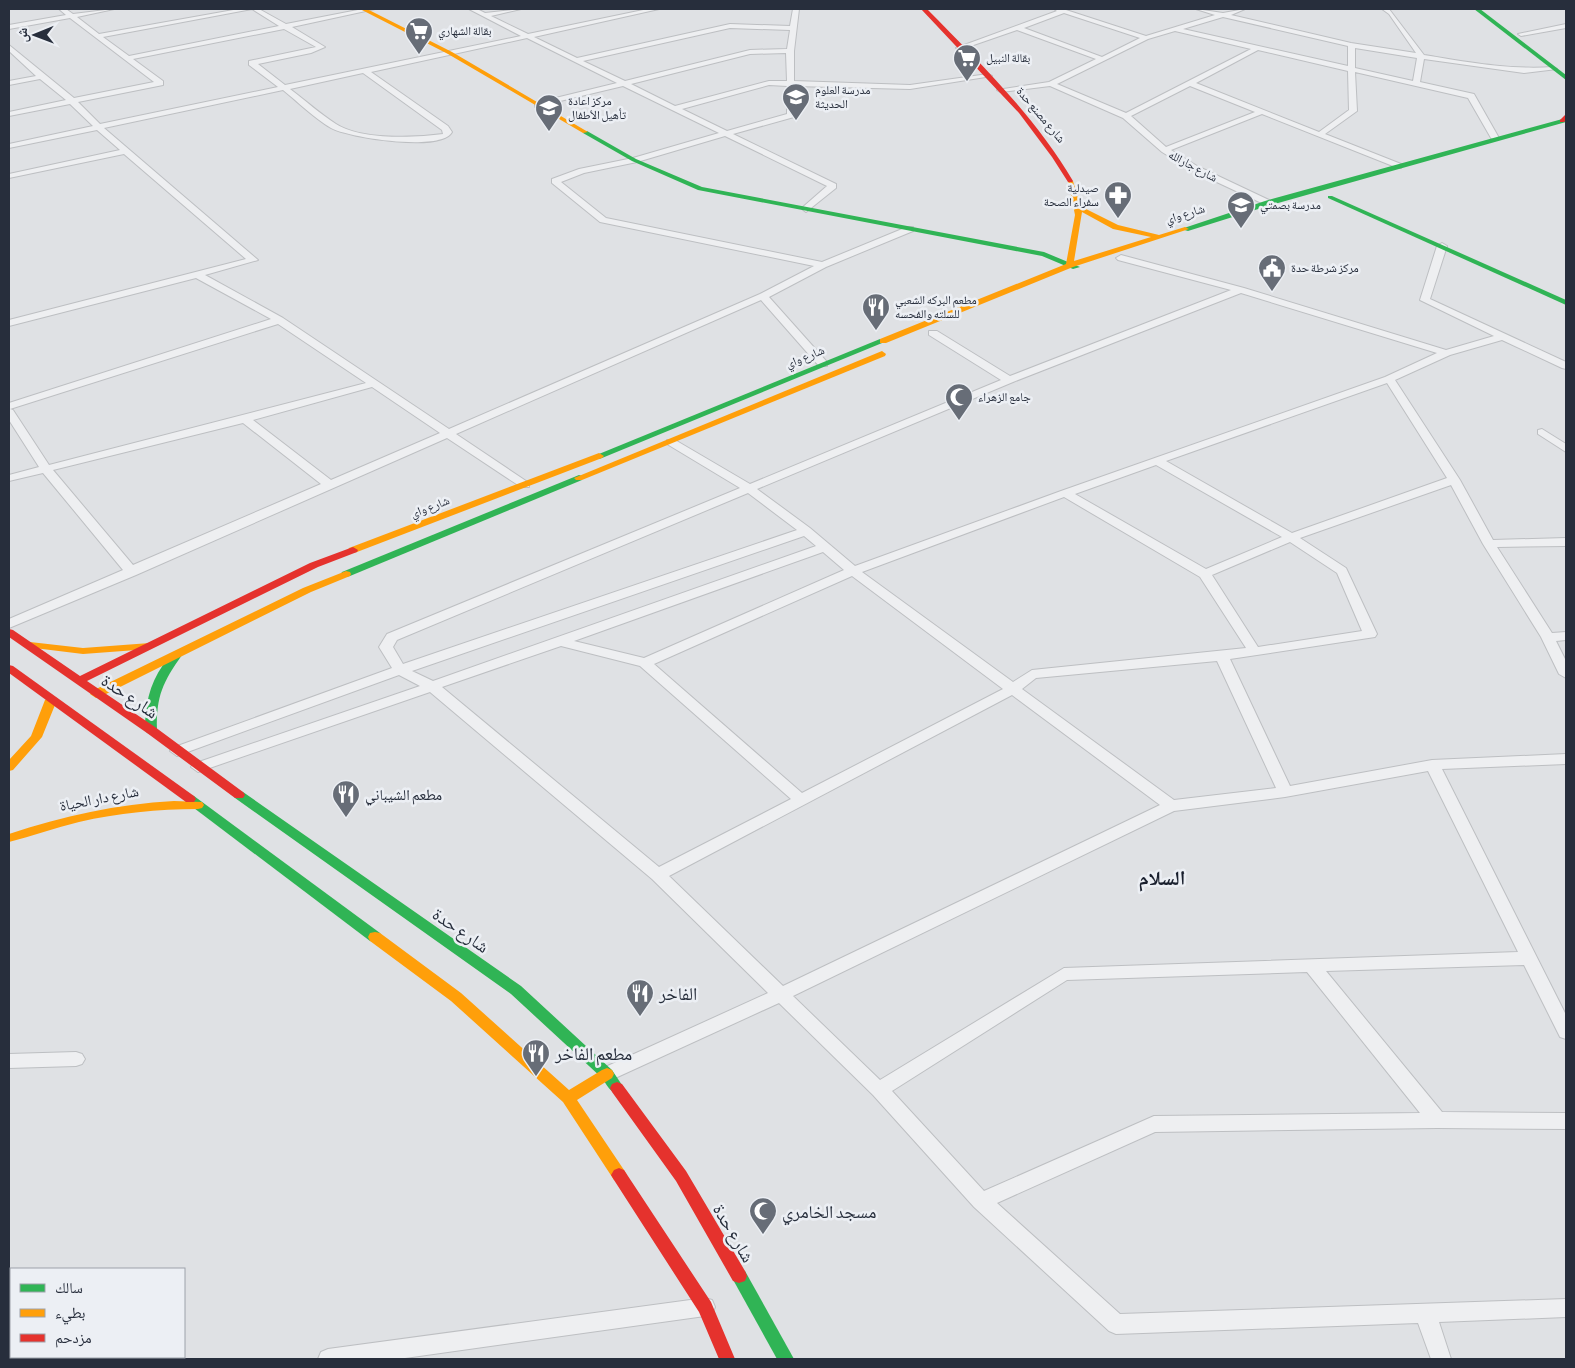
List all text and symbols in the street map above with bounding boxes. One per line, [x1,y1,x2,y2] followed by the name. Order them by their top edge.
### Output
[10,10,60,60] north arrow
[404,16,434,55] supermarket icon: بقالة الشهاري
[438,24,492,41] place label: بقالة الشهاري
[14,28,31,43] text: ش
[952,43,982,82] supermarket icon: بقالة النبيل
[986,51,1030,65] place label: بقالة النبيل
[781,82,811,121] school or university icon: مدرسة العلوم الحديثة
[815,83,871,111] place label: مدرسة العلوم الحديثة
[1013,84,1068,146] street label: شارع مصنع حدة
[534,93,564,132] school or university icon: مركز اعادة تأهيل الأطفال
[568,94,627,122] place label: مركز اعادة تأهيل الأطفال
[1166,147,1220,186] street label: شارع جارالله
[1103,180,1133,219] pharmacy icon: صيدلية سفراء الصحة
[1044,181,1099,209] place label: صيدلية سفراء الصحة
[1226,190,1256,229] school or university icon: مدرسة بصمتي
[1260,198,1321,215] place label: مدرسة بصمتي
[1164,201,1207,230] street label: شارع واي
[1257,253,1287,292] public building icon: مركز شرطة حدة
[1291,261,1359,275] place label: مركز شرطة حدة
[861,292,891,331] restaurant icon: مطعم البركه الشعبي للسلته والفحسه
[895,293,977,321] place label: مطعم البركه الشعبي للسلته والفحسه
[784,343,828,374] street label: شارع واي
[944,382,974,421] mosque icon: جامع الزهراء
[978,390,1031,404] place label: جامع الزهراء
[409,493,453,524] street label: شارع واي
[97,669,162,723] street label: شارع حدة
[331,779,361,818] restaurant icon: مطعم الشيباني
[58,782,141,816] street label: شارع دار الحياة
[365,786,442,806] place label: مطعم الشيباني
[1139,866,1185,892] district label: السلام
[428,903,493,958] street label: شارع حدة
[625,978,655,1017] restaurant icon: الفاخر
[658,983,697,1004] place label: الفاخر
[521,1038,551,1077] restaurant icon: مطعم الفاخر
[554,1043,632,1066] place label: مطعم الفاخر
[748,1196,778,1235] mosque icon: مسجد الخامري
[708,1200,759,1266] street label: شارع حدة
[782,1201,876,1226] place label: مسجد الخامري
[10,1268,185,1358] legend
[55,1279,83,1296] text: سالك
[55,1304,85,1325] text: بطيء
[55,1329,92,1348] text: مزدحم

